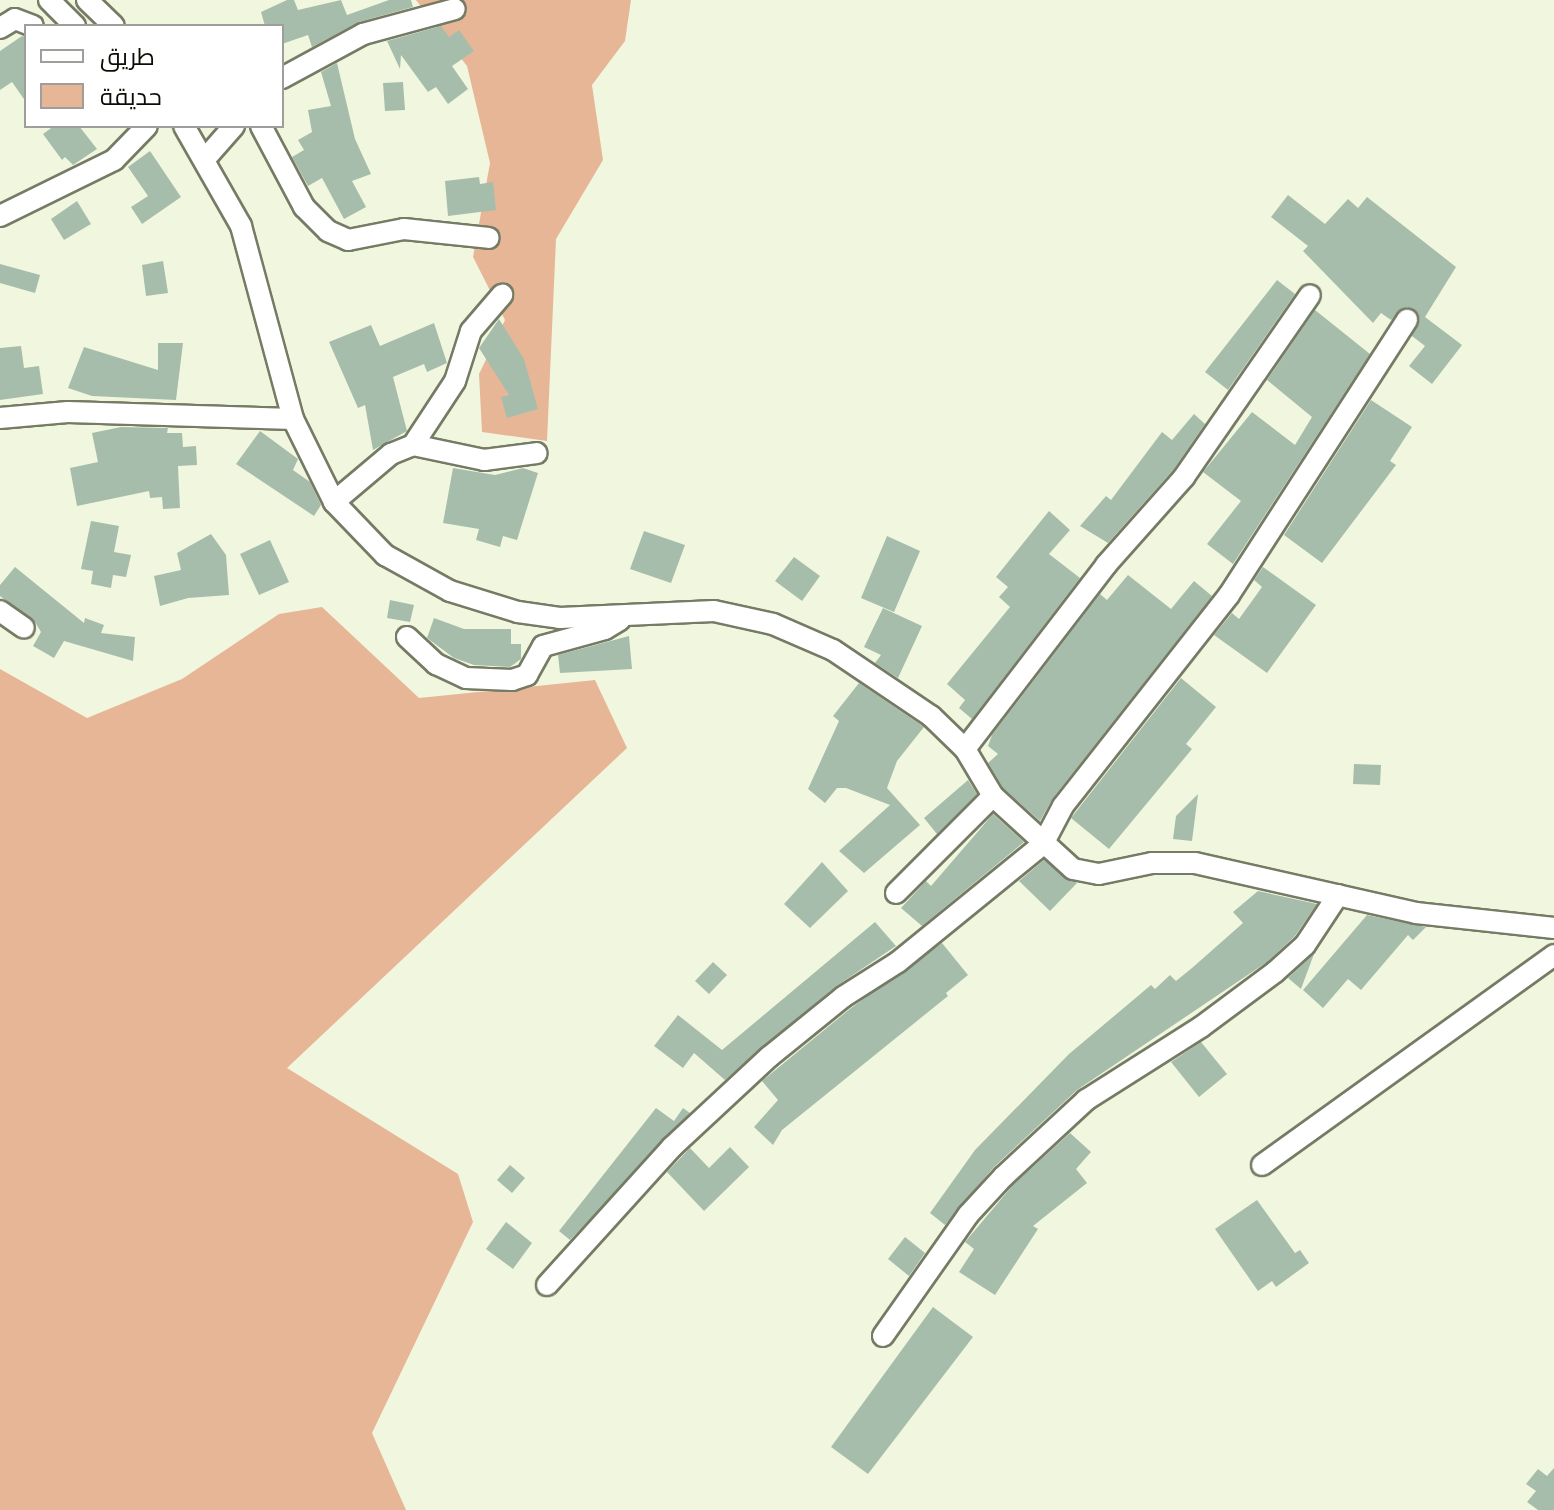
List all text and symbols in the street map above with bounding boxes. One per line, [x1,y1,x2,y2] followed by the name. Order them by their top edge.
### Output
[24,24,284,128] legend
[100,39,155,72] text: طريق
[100,79,162,112] text: حديقة

